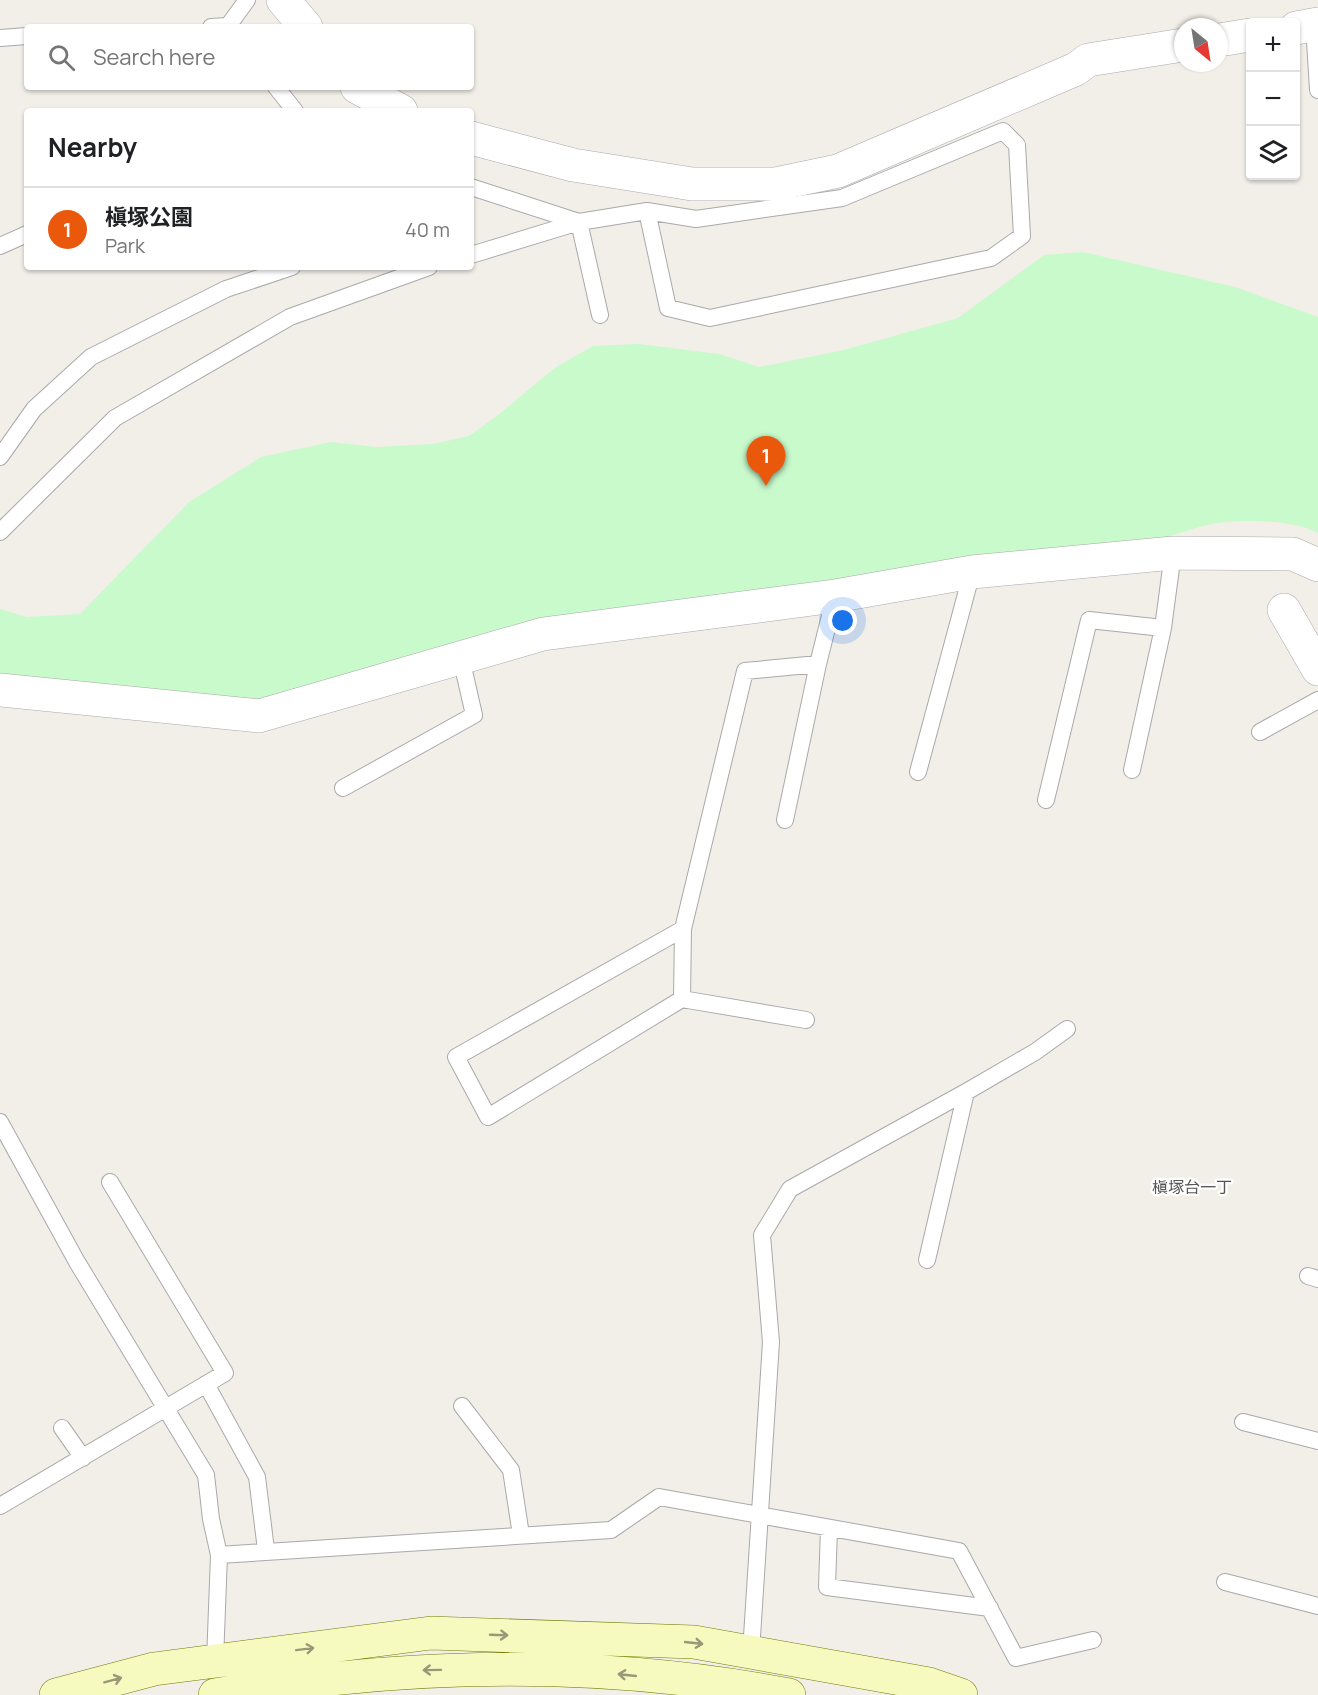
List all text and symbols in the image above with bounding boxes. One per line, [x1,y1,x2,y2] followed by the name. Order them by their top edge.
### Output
[1174,18,1228,72] north arrow
[1246,18,1300,180] map controls
[1246,18,1300,72] button: +
[24,24,474,90] search box
[45,41,78,74] icon: search
[93,42,215,72] text: Search here
[1246,72,1300,126] button: −
[1246,126,1300,180] button: layers
[48,129,137,165] text: Nearby
[105,202,193,232] text: 槇塚公園
[63,216,72,243] text: 1
[405,216,450,243] text: 40 m
[105,232,145,259] text: Park
[746,436,786,486] pin: 1
[828,606,857,635] your location
[1152,1176,1232,1198] district label: 槇塚台一丁
[489,1630,509,1641] one-way arrow
[683,1638,703,1649] one-way arrow
[295,1643,315,1654] one-way arrow
[423,1664,443,1676] one-way arrow
[617,1669,637,1680] one-way arrow
[103,1674,122,1685] one-way arrow

